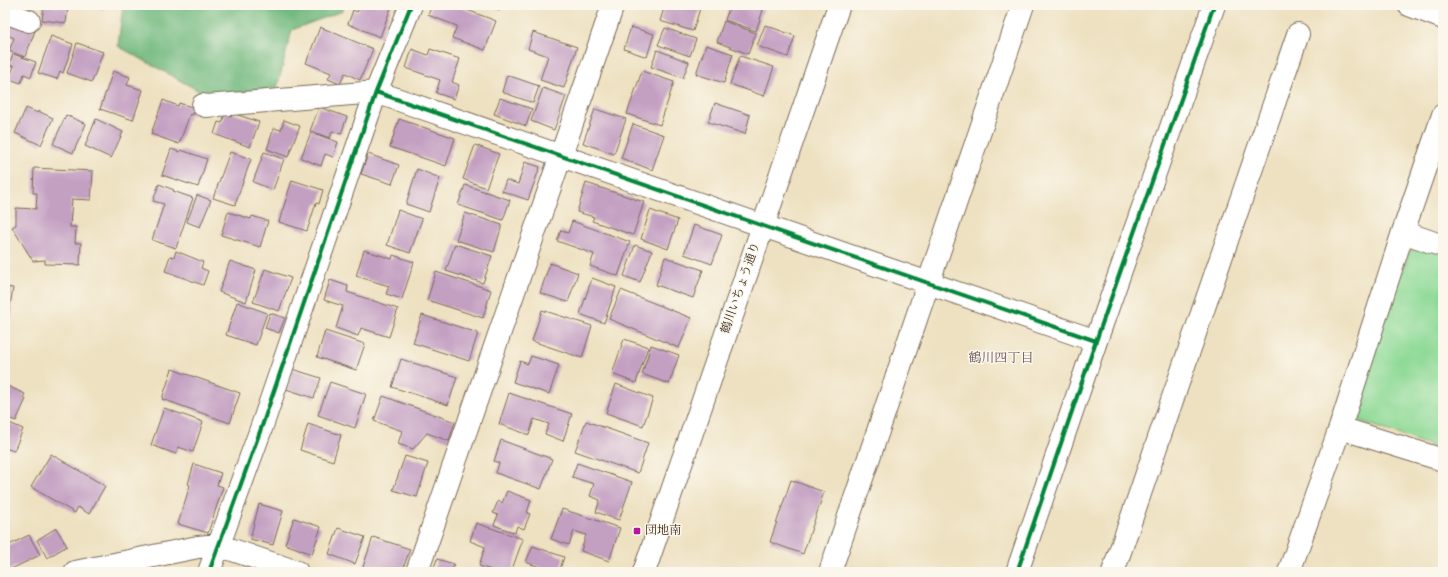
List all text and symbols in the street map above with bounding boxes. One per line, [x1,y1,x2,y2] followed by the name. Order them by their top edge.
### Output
[718,240,762,335] street label: 鶴川いちょう通り
[968,351,1034,365] district label: 鶴川四丁目
[645,523,681,537] place label: 団地南
[632,526,642,536] marker: 団地南

